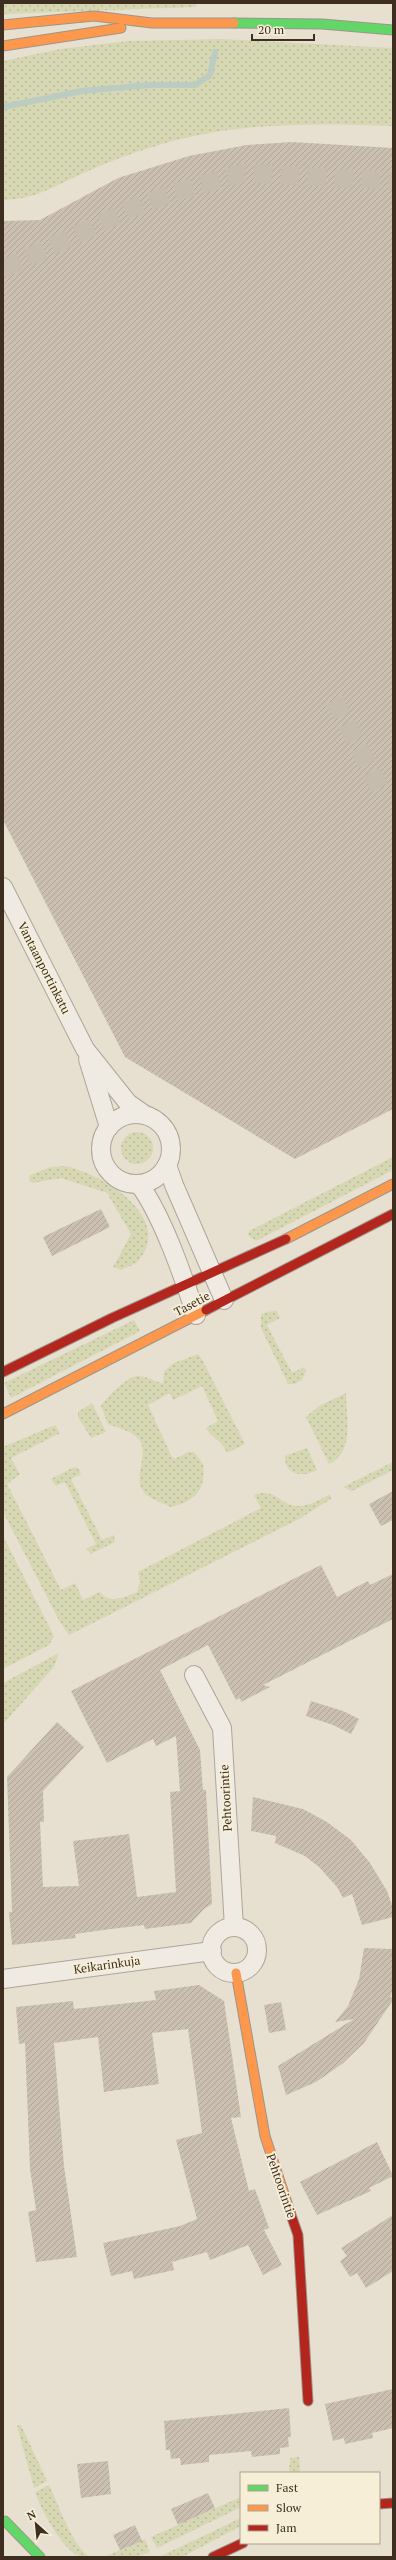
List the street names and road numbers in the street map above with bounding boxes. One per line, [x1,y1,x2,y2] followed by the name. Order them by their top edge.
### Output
[15,919,74,1016] street label: Vantaanportinkatu
[171,1288,212,1319] street label: Tasetie
[216,1764,235,1832] street label: Pehtoorintie
[73,1952,141,1977] street label: Keikarinkuja
[263,2152,299,2220] street label: Pehtoorintie

